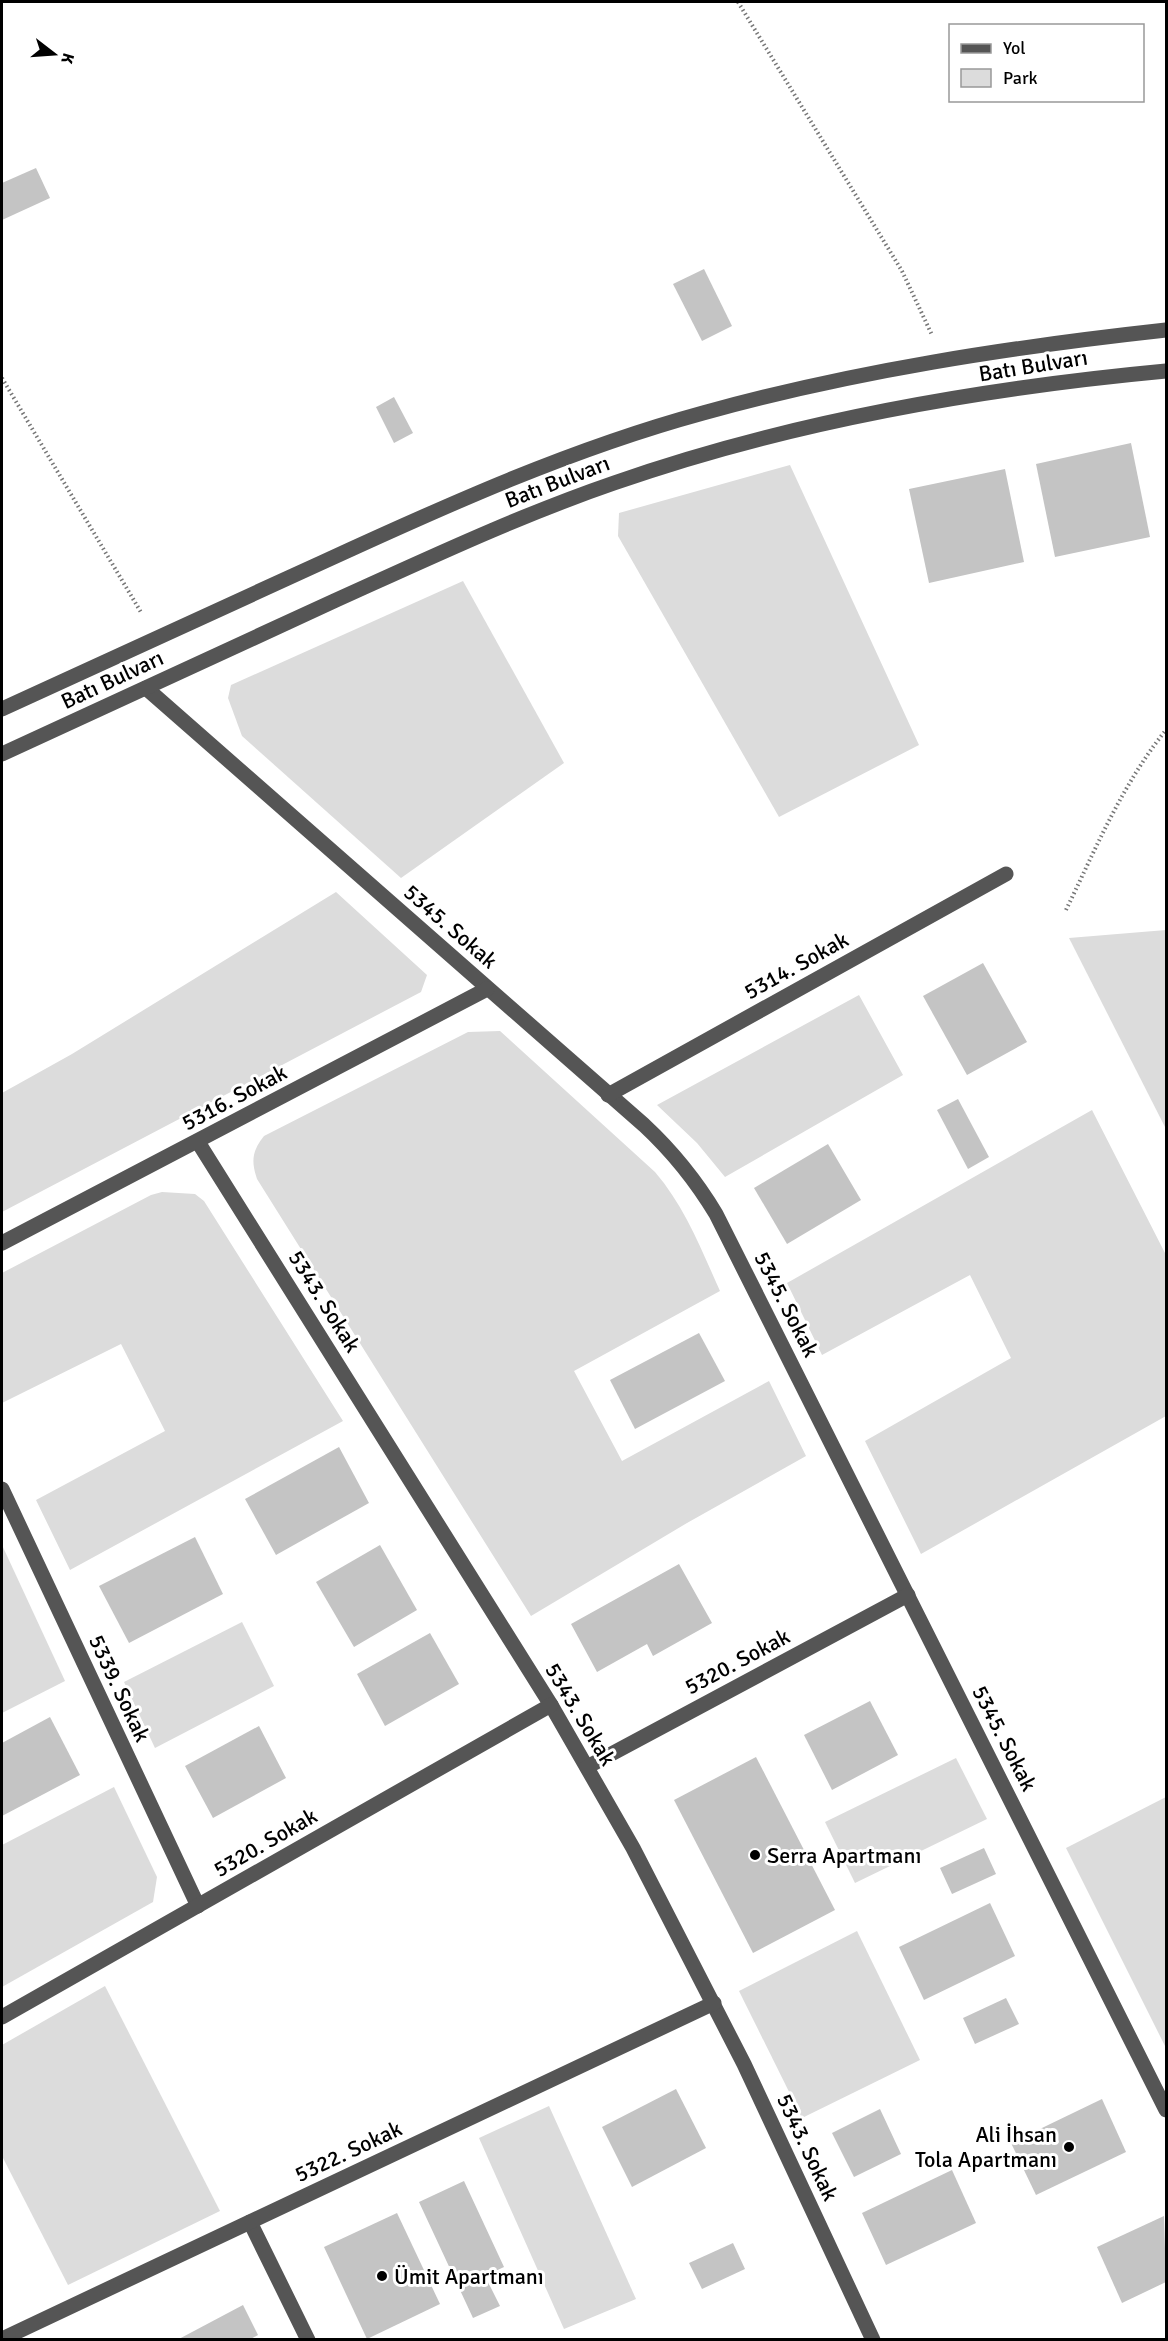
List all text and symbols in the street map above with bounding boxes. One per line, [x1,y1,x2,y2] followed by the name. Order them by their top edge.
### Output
[24,24,84,84] north arrow
[949,24,1144,102] legend
[1003,37,1026,59] text: Yol
[56,50,78,66] text: K
[1003,67,1038,89] text: Park
[977,344,1090,387] street label: Batı Bulvarı
[501,449,613,514] street label: Batı Bulvarı
[57,644,168,715] street label: Batı Bulvarı
[398,878,503,974] street label: 5345. Sokak
[739,926,853,1005] street label: 5314. Sokak
[177,1059,291,1136] street label: 5316. Sokak
[283,1245,367,1357] street label: 5343. Sokak
[748,1247,825,1362] street label: 5345. Sokak
[680,1623,794,1700] street label: 5320. Sokak
[83,1630,156,1746] street label: 5339. Sokak
[539,1658,622,1771] street label: 5343. Sokak
[966,1681,1043,1796] street label: 5345. Sokak
[209,1802,322,1883] street label: 5320. Sokak
[767,1842,921,1869] place label: Serra Apartmanı
[748,1848,762,1862] marker: Serra Apartmanı
[771,2089,844,2205] street label: 5343. Sokak
[290,2115,406,2188] street label: 5322. Sokak
[915,2121,1057,2173] place label: Ali İhsan Tola Apartmanı
[1062,2140,1076,2154] marker: Ali İhsan Tola Apartmanı
[394,2263,544,2290] place label: Ümit Apartmanı
[375,2269,389,2283] marker: Ümit Apartmanı

